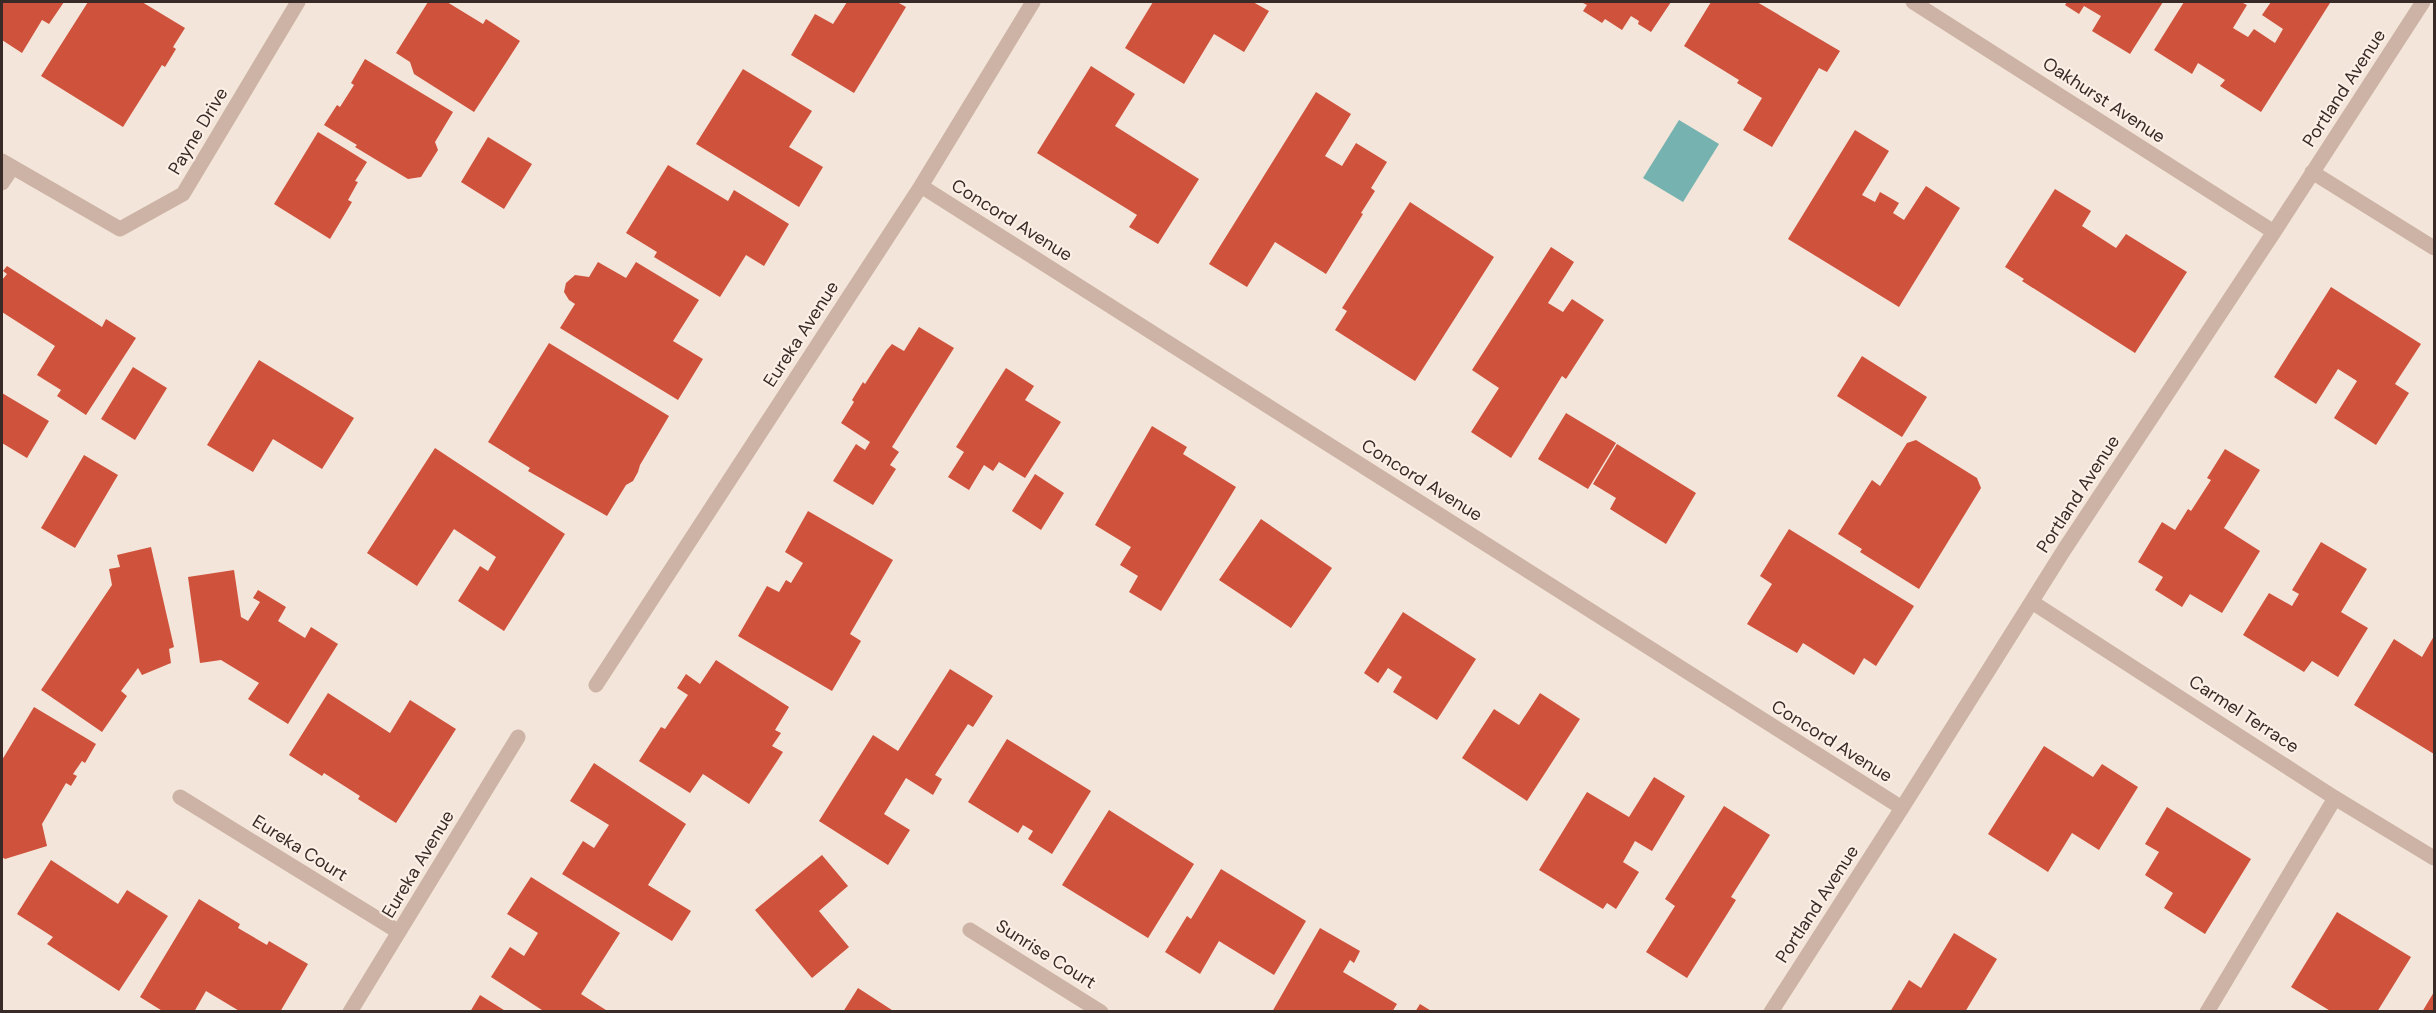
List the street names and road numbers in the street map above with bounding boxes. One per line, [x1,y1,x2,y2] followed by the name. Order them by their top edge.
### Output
[2297,25,2391,151] street label: Portland Avenue
[2038,51,2170,149] street label: Oakhurst Avenue
[163,83,233,179] street label: Payne Drive
[947,173,1077,267] street label: Concord Avenue
[758,276,844,392] street label: Eureka Avenue
[2031,431,2125,557] street label: Portland Avenue
[1357,433,1487,527] street label: Concord Avenue
[2184,669,2304,759] street label: Carmel Terrace
[1767,694,1897,788] street label: Concord Avenue
[376,806,460,922] street label: Eureka Avenue
[248,809,352,887] street label: Eureka Court
[1770,841,1864,967] street label: Portland Avenue
[991,914,1101,994] street label: Sunrise Court

